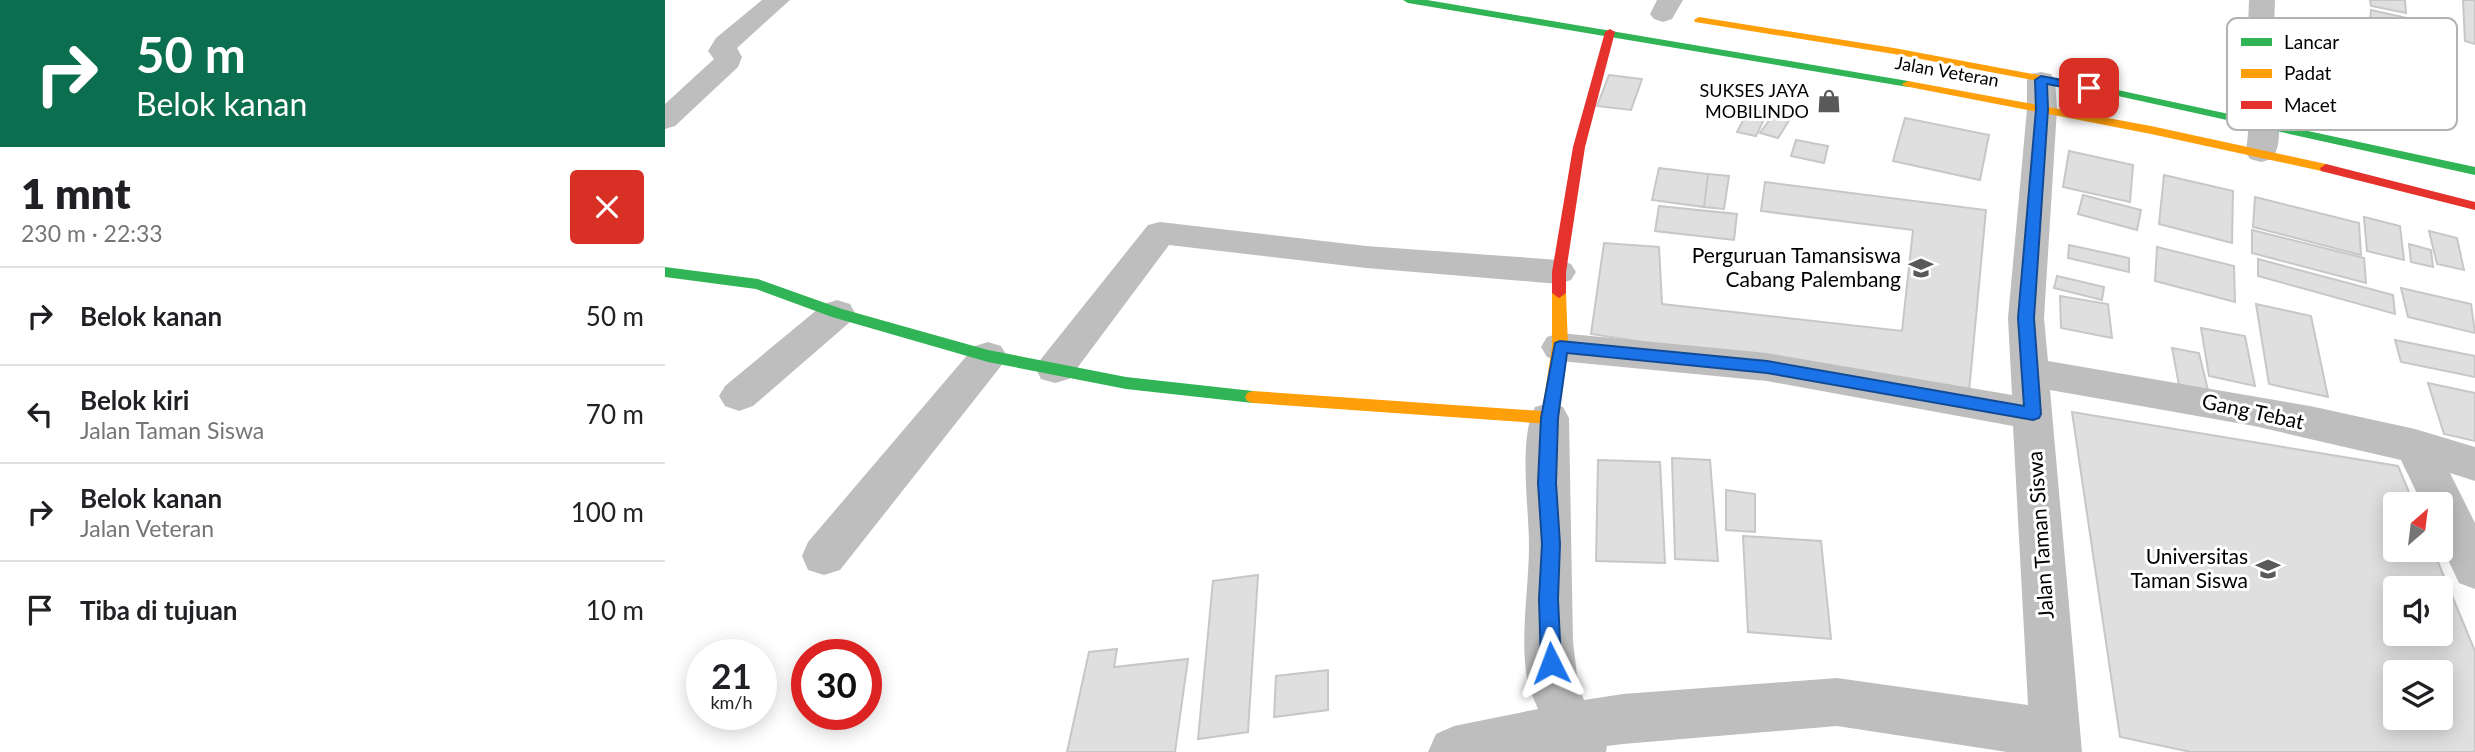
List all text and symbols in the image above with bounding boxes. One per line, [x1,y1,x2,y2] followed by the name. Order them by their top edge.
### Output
[2227,18,2457,130] legend
[136,25,246,83] text: 50 m
[21,28,112,119] icon: right
[2284,30,2339,53] text: Lancar
[1894,51,2001,91] street label: Jalan Veteran
[2059,58,2119,118] pin
[2284,61,2332,84] text: Padat
[2070,69,2108,107] icon: arrive
[1700,79,1810,122] place label: SUKSES JAYA MOBILINDO
[136,84,307,123] text: Belok kanan
[1815,87,1843,115] shop icon: SUKSES JAYA MOBILINDO
[2284,93,2337,116] text: Macet
[21,168,131,218] text: 1 mnt
[570,170,644,244] button: close
[21,219,163,247] text: 230 m · 22:33
[1692,242,1901,291] place label: Perguruan Tamansiswa Cabang Palembang
[1907,254,1935,282] school or university icon: Perguruan Tamansiswa Cabang Palembang
[21,297,59,335] icon: right
[80,300,222,332] text: Belok kanan
[586,300,644,332] text: 50 m
[80,384,189,416] text: Belok kiri
[2200,388,2307,434] street label: Gang Tebat
[21,395,59,433] icon: left
[586,398,644,430] text: 70 m
[80,416,264,444] text: Jalan Taman Siswa
[2021,450,2058,620] street label: Jalan Taman Siswa
[80,482,222,514] text: Belok kanan
[2383,492,2453,562] north arrow
[2383,492,2453,730] map controls
[21,493,59,531] icon: right
[571,496,644,528] text: 100 m
[80,514,214,542] text: Jalan Veteran
[2131,543,2248,592] place label: Universitas Taman Siswa
[2254,555,2282,583] school or university icon: Universitas Taman Siswa
[2383,576,2453,646] button: sound
[21,591,59,629] icon: arrive
[80,594,238,626] text: Tiba di tujuan
[586,594,644,626] text: 10 m
[1514,626,1588,700] position arrow
[791,639,882,730] speed limit sign: 30
[711,654,752,696] text: 21
[2383,660,2453,730] button: layers
[710,691,753,713] text: km/h

